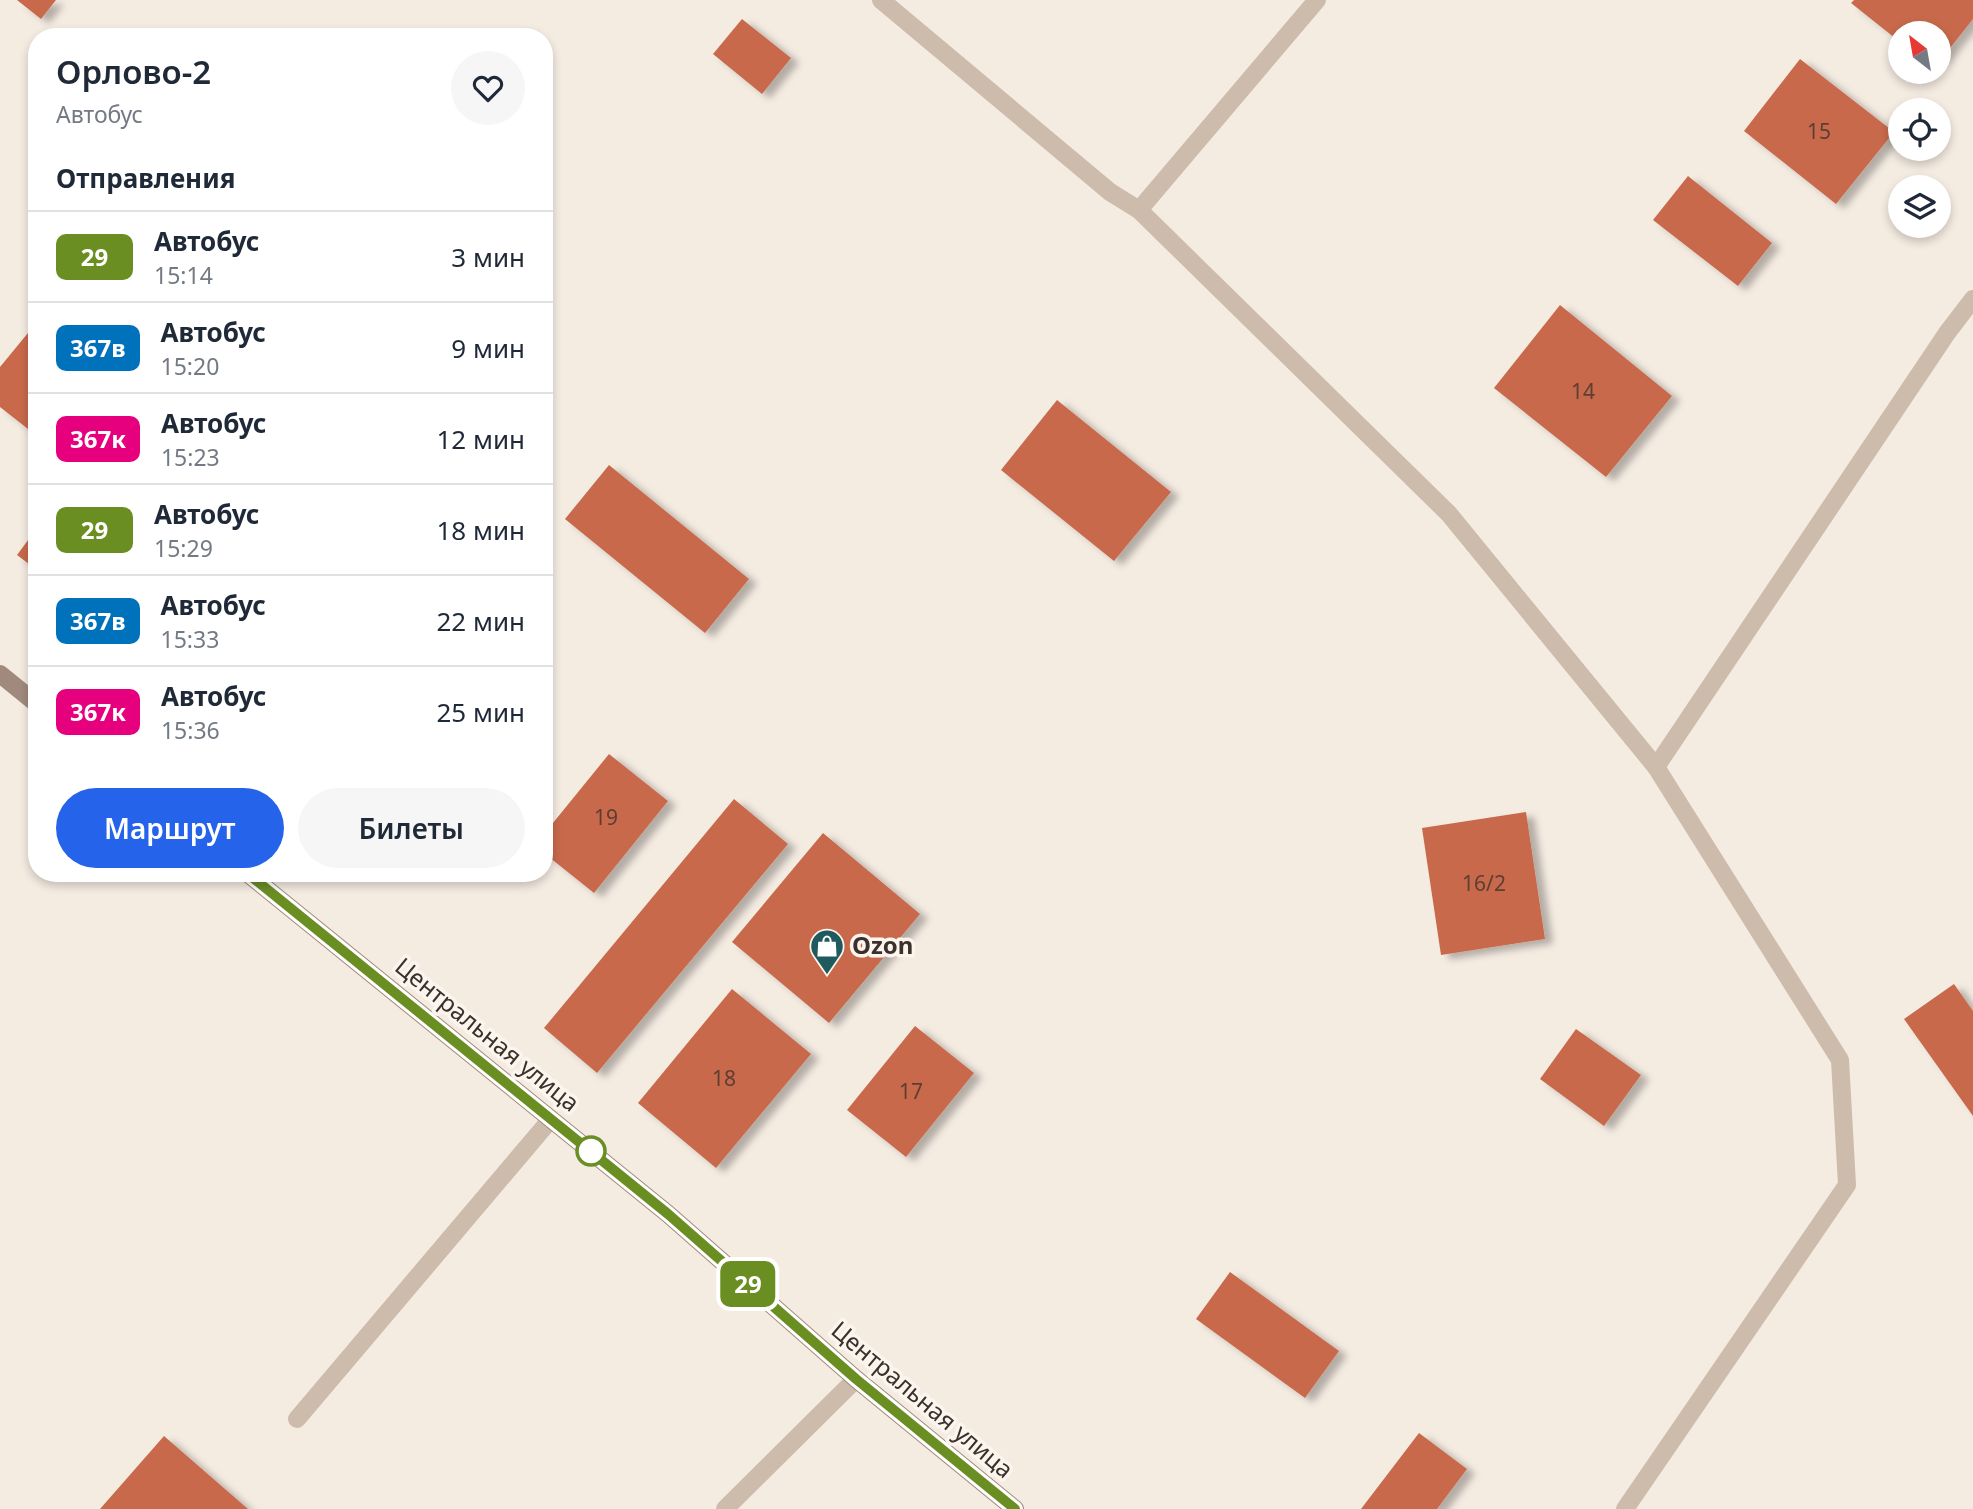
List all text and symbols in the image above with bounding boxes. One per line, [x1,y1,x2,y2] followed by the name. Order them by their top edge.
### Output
[1888,21,1951,84] north arrow
[1888,21,1951,238] map controls
[56,49,211,94] text: Орлово-2
[451,51,525,125] button: heart
[56,98,143,130] text: Автобус
[1888,98,1951,161] button: locate
[1807,117,1831,145] house number: 15
[56,160,235,196] text: Отправления
[1888,175,1951,238] button: layers
[154,223,259,259] text: Автобус
[451,239,525,275] text: 3 мин
[81,240,108,273] text: 29
[154,259,213,291] text: 15:14
[161,314,266,350] text: Автобус
[451,330,525,366] text: 9 мин
[70,331,126,364] text: 367в
[161,350,219,382] text: 15:20
[1571,377,1595,405] house number: 14
[161,405,266,441] text: Автобус
[436,421,525,457] text: 12 мин
[70,422,126,455] text: 367к
[161,441,220,473] text: 15:23
[154,496,259,532] text: Автобус
[436,512,525,548] text: 18 мин
[81,513,108,546] text: 29
[154,532,213,564] text: 15:29
[161,587,266,623] text: Автобус
[436,603,525,639] text: 22 мин
[70,604,126,637] text: 367в
[161,623,219,655] text: 15:33
[161,678,266,714] text: Автобус
[436,694,525,730] text: 25 мин
[70,695,126,728] text: 367к
[161,714,220,746] text: 15:36
[56,788,284,868] button: Маршрут
[298,788,525,868] button: Билеты
[594,803,618,831] house number: 19
[1462,869,1506,897] house number: 16/2
[808,927,846,976] shop icon: Ozon
[852,928,913,961] place label: Ozon
[389,949,587,1118] street label: Центральная улица
[712,1064,736,1092] house number: 18
[899,1077,923,1105] house number: 17
[576,1136,606,1166] unlabelled marker
[716,1261,780,1307] line badge: 29
[734,1267,762,1300] text: 29
[825,1313,1021,1485] street label: Центральная улица

